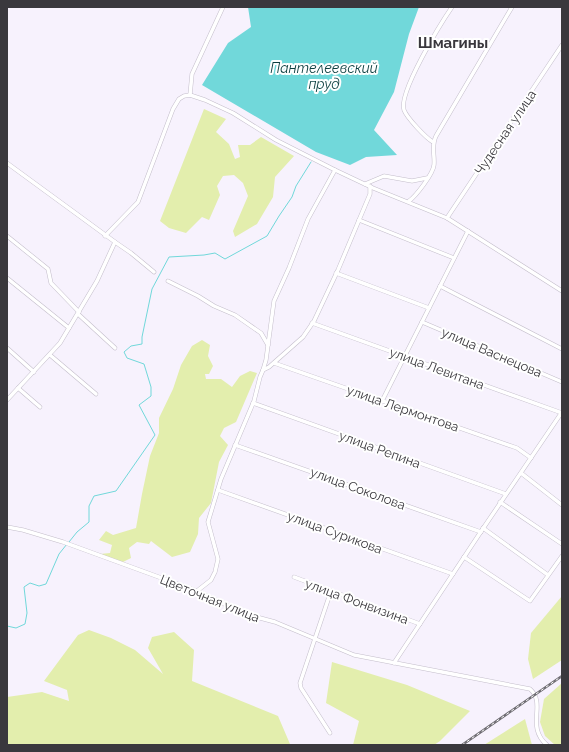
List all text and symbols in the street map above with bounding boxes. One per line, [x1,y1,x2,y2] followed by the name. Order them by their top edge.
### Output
[418,34,488,52] district label: Шмагины
[270,60,378,92] water label: Пантелеевский пруд
[472,87,539,177] street label: Чудесная улица
[439,325,544,380] street label: улица Васнецова
[387,344,486,393] street label: улица Левитана
[345,382,461,435] street label: улица Лермонтова
[337,428,423,471] street label: улица Репина
[308,464,407,513] street label: улица Соколова
[285,508,384,557] street label: улица Сурикова
[158,572,262,625] street label: Цветочная улица
[303,576,411,627] street label: улица Фонвизина

